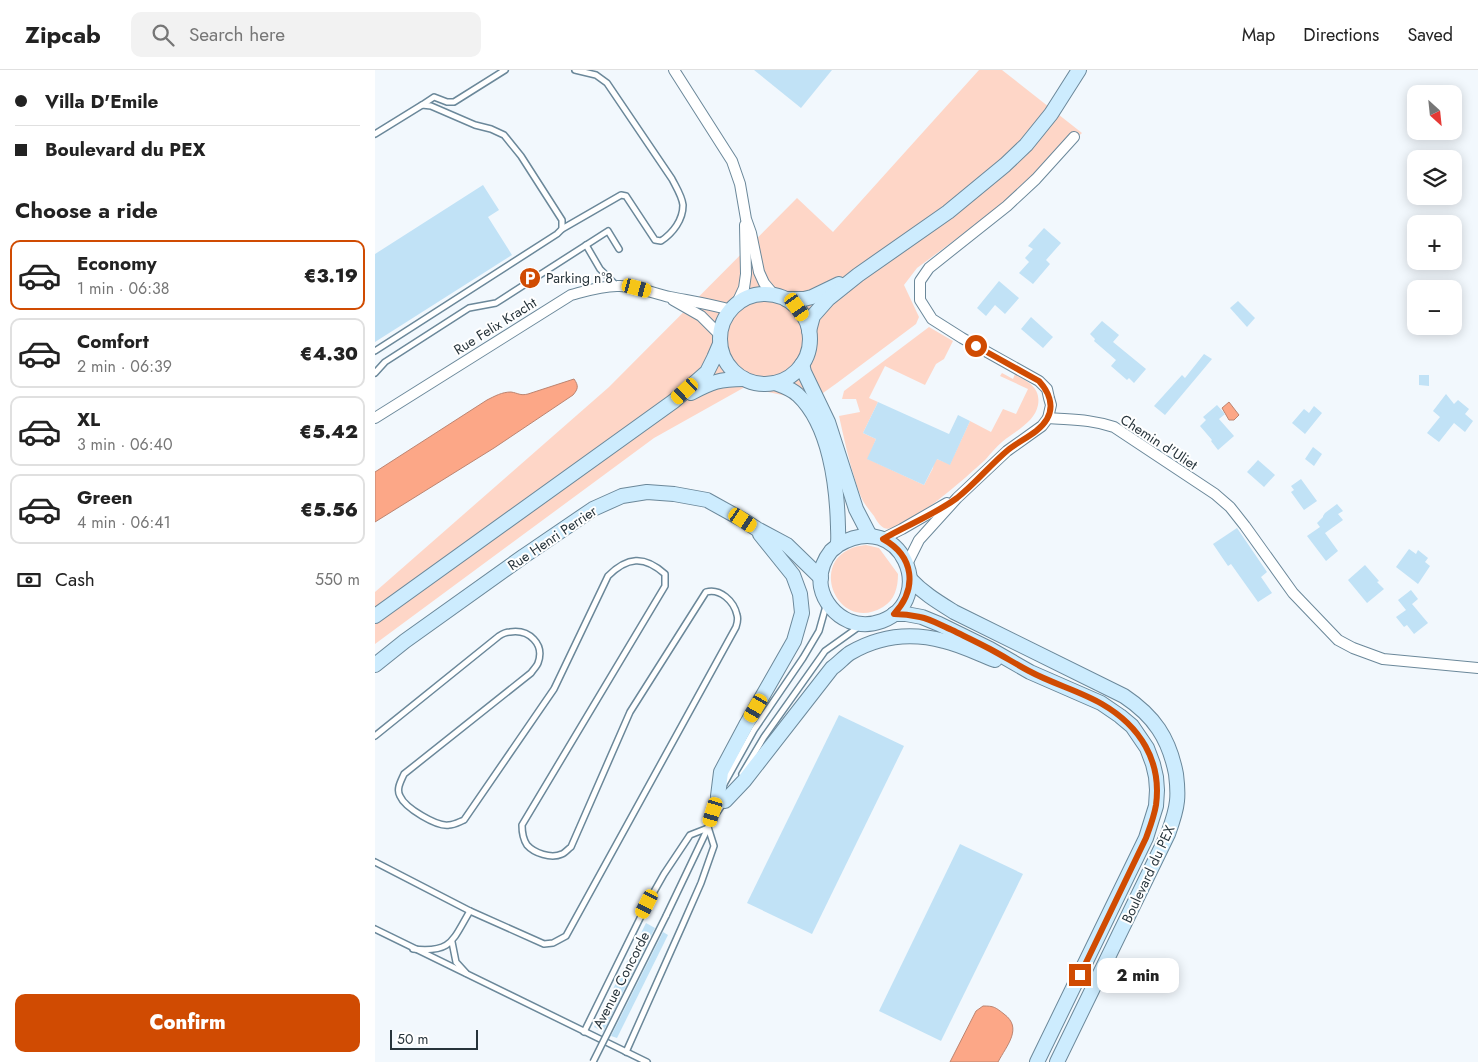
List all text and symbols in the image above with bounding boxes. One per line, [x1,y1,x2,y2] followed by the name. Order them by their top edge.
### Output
[131,12,481,57] search box
[25,17,101,52] text: Zipcab
[149,21,177,49] icon: search
[189,21,285,48] text: Search here
[1242,22,1275,48] text: Map
[1303,22,1379,48] text: Directions
[1407,22,1453,48] text: Saved
[1407,85,1463,140] north arrow
[1407,85,1462,335] map controls
[45,88,158,115] text: Villa D'Emile
[45,136,206,163] text: Boulevard du PEX
[1407,150,1462,205] button: layers
[15,194,158,226] text: Choose a ride
[1407,215,1462,270] button: +
[77,250,157,277] text: Economy
[17,253,62,298] icon: car
[304,262,358,289] text: €3.19
[518,266,542,290] parking icon: Parking n°8
[546,268,613,288] place label: Parking n°8
[77,277,170,300] text: 1 min · 06:38
[620,277,653,299] car
[1407,280,1462,335] button: −
[782,290,811,324] car
[450,292,541,359] street label: Rue Felix Kracht
[77,328,149,355] text: Comfort
[17,331,62,376] icon: car
[965,335,987,357] route start
[300,340,358,367] text: €4.30
[77,355,172,378] text: 2 min · 06:39
[668,375,701,407] car
[77,406,100,433] text: XL
[17,409,62,454] icon: car
[1116,410,1202,475] street label: Chemin d'Uliet
[299,418,358,445] text: €5.42
[77,433,173,456] text: 3 min · 06:40
[77,484,133,511] text: Green
[17,487,62,532] icon: car
[300,496,358,523] text: €5.56
[503,501,601,575] street label: Rue Henri Perrier
[726,505,759,535] car
[77,511,171,534] text: 4 min · 06:41
[15,566,43,594] icon: cash
[55,566,95,593] text: Cash
[315,568,360,591] text: 550 m
[742,691,769,725] car
[701,795,724,829] car
[1117,822,1179,926] street label: Boulevard du PEX
[633,887,660,921] car
[588,928,654,1032] street label: Avenue Concorde
[1097,958,1180,992] callout: 2 min
[1069,964,1091,986] route end
[1117,964,1159,987] text: 2 min
[15,994,360,1052] button: Confirm
[390,1027,477,1050] scale bar
[397,1029,428,1049] text: 50 m

